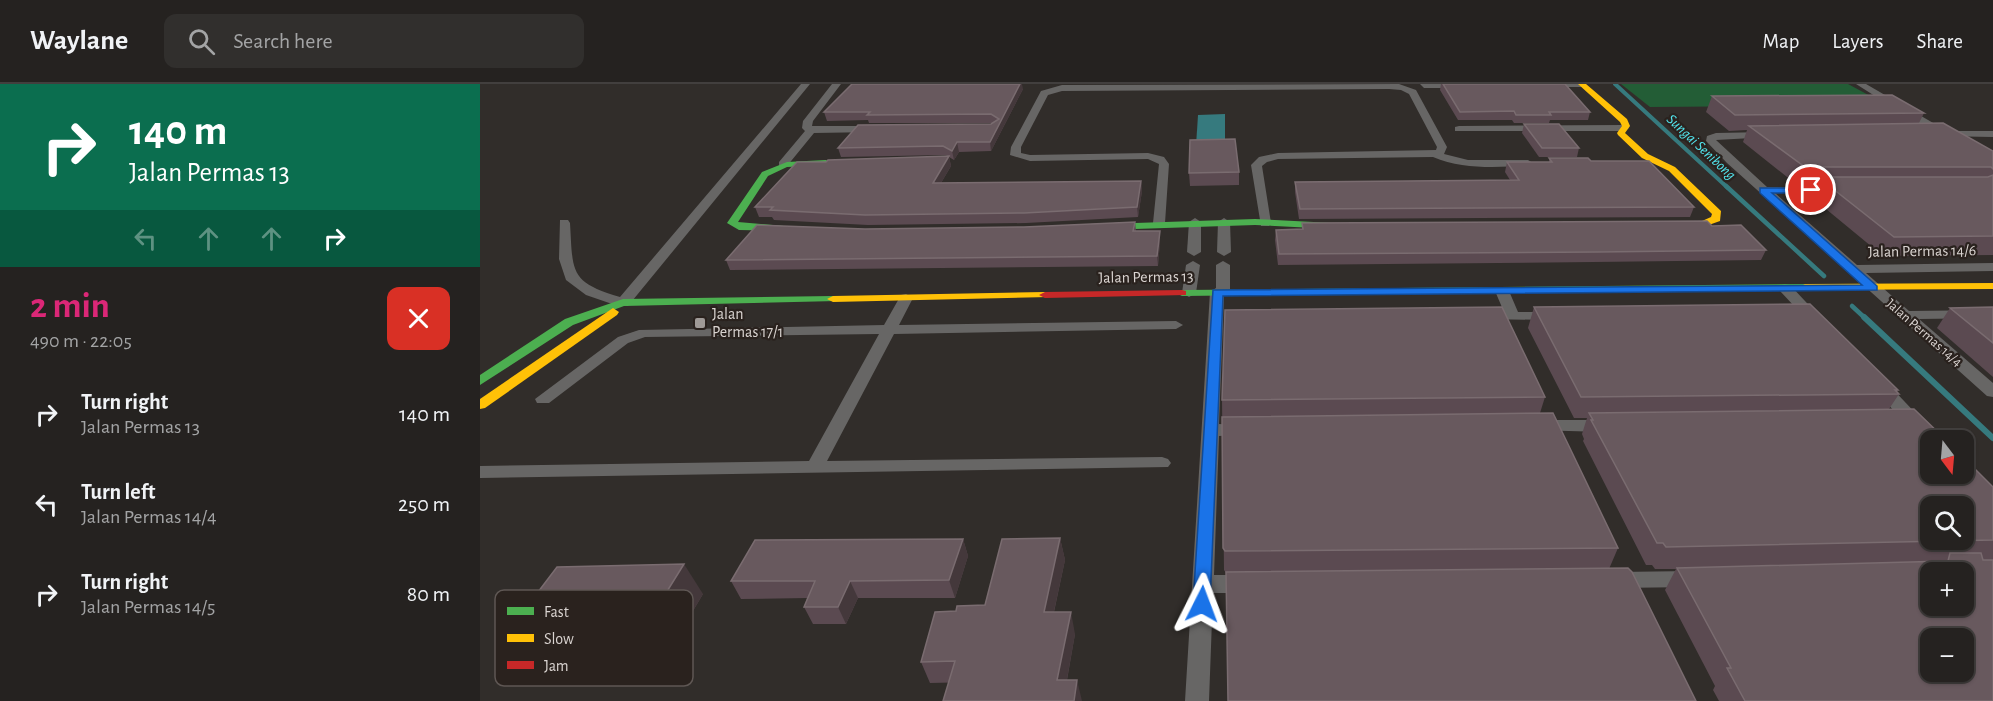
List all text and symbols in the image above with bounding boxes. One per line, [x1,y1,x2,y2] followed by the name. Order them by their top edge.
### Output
[164,14,584,68] search box
[185,25,218,58] icon: search
[30,27,128,55] text: Waylane
[233,30,333,52] text: Search here
[1763,31,1799,52] text: Map
[1832,31,1883,52] text: Layers
[1916,31,1963,52] text: Share
[30,108,108,186] icon: right
[129,110,227,152] text: 140 m
[1664,111,1738,183] water label: Sungai Senibong
[129,159,290,186] text: Jalan Permas 13
[1785,164,1836,215] pin
[1794,173,1827,206] icon: arrive
[129,222,162,255] icon: left
[192,222,225,255] icon: ahead
[255,222,288,255] icon: ahead
[318,222,351,255] icon: right
[1868,242,1976,260] street label: Jalan Permas 14/6
[1098,268,1194,286] street label: Jalan Permas 13
[387,287,450,350] button: close
[30,288,110,324] text: 2 min
[1884,297,1965,370] street label: Jalan Permas 14/4
[712,306,783,340] place label: Jalan Permas 17/1
[693,316,707,330] marker: Jalan Permas 17/1
[30,331,132,351] text: 490 m · 22:05
[81,391,168,413] text: Turn right
[30,398,63,431] icon: right
[399,403,450,425] text: 140 m
[81,417,200,437] text: Jalan Permas 13
[1920,430,1974,484] north arrow
[1920,430,1974,682] map controls
[81,481,155,503] text: Turn left
[30,488,63,521] icon: left
[398,493,450,515] text: 250 m
[1920,496,1974,550] button: search
[81,507,217,527] text: Jalan Permas 14/4
[1920,562,1974,616] button: +
[81,571,168,593] text: Turn right
[1170,572,1234,636] position arrow
[30,578,63,611] icon: right
[407,583,450,605] text: 80 m
[495,590,693,686] legend
[81,597,215,617] text: Jalan Permas 14/5
[544,604,569,620] text: Fast
[1920,628,1974,682] button: −
[544,631,574,647] text: Slow
[544,658,569,674] text: Jam

